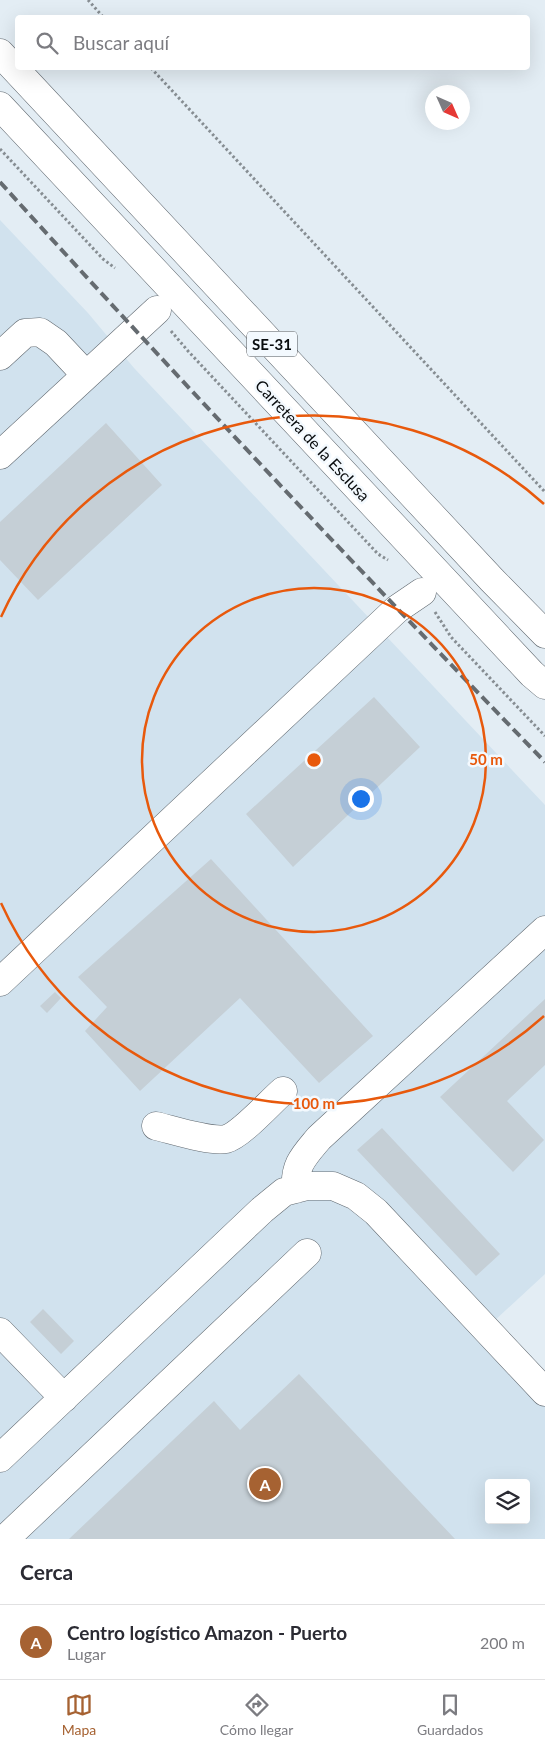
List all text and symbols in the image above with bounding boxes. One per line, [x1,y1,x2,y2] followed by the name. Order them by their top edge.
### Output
[15,15,530,70] search box
[33,29,61,57] icon: search
[73,31,169,54] text: Buscar aquí
[425,85,470,130] north arrow
[247,332,297,356] road number: SE-31
[252,375,374,505] street label: Carretera de la Esclusa
[469,750,503,768] text: 50 m
[305,751,323,769] centre of rings
[348,786,374,812] your location
[293,1094,335,1112] text: 100 m
[249,1465,281,1503] pin: A
[485,1479,530,1524] map controls
[485,1479,530,1524] button: layers
[20,1559,73,1584] text: Cerca
[67,1621,347,1644] text: Centro logístico Amazon - Puerto
[30,1633,42,1652] text: A
[480,1633,525,1652] text: 200 m
[67,1644,106,1663] text: Lugar
[62,1691,96,1738] tab: Mapa
[220,1691,293,1738] tab: Cómo llegar
[417,1691,483,1738] tab: Guardados

